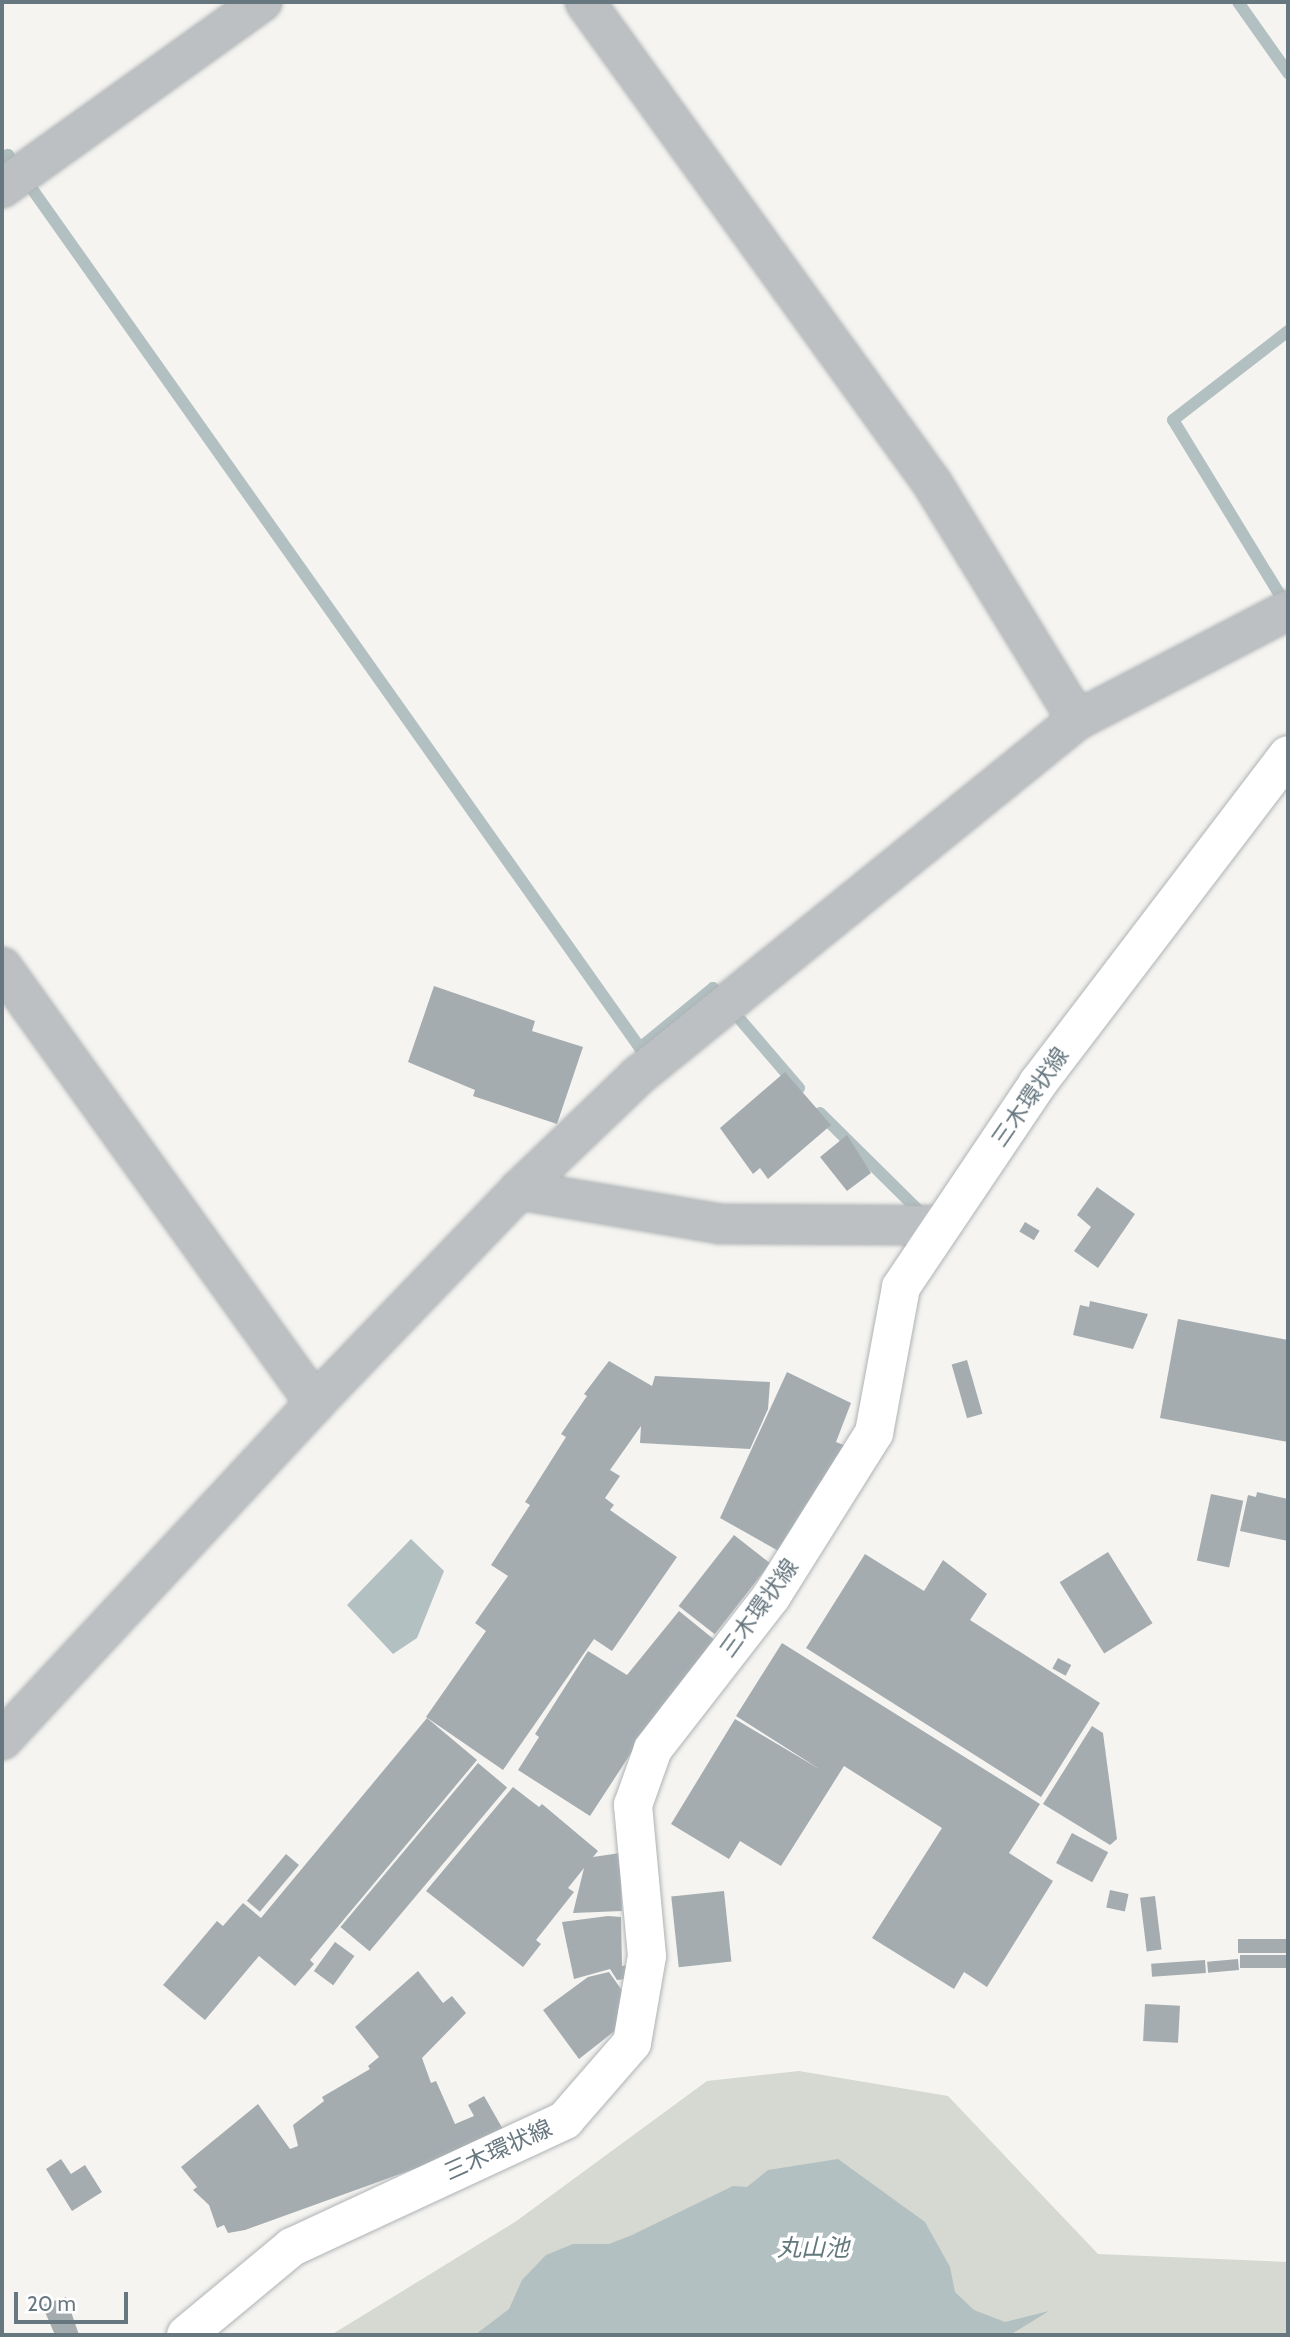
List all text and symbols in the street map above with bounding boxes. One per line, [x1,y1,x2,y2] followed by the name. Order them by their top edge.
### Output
[986,1042,1074,1152] street label: 三木環状線
[714,1553,804,1663] street label: 三木環状線
[440,2114,556,2186] street label: 三木環状線
[777,2234,849,2262] water label: 丸山池
[18,2278,131,2322] scale bar
[27,2291,76,2316] text: 20 m

